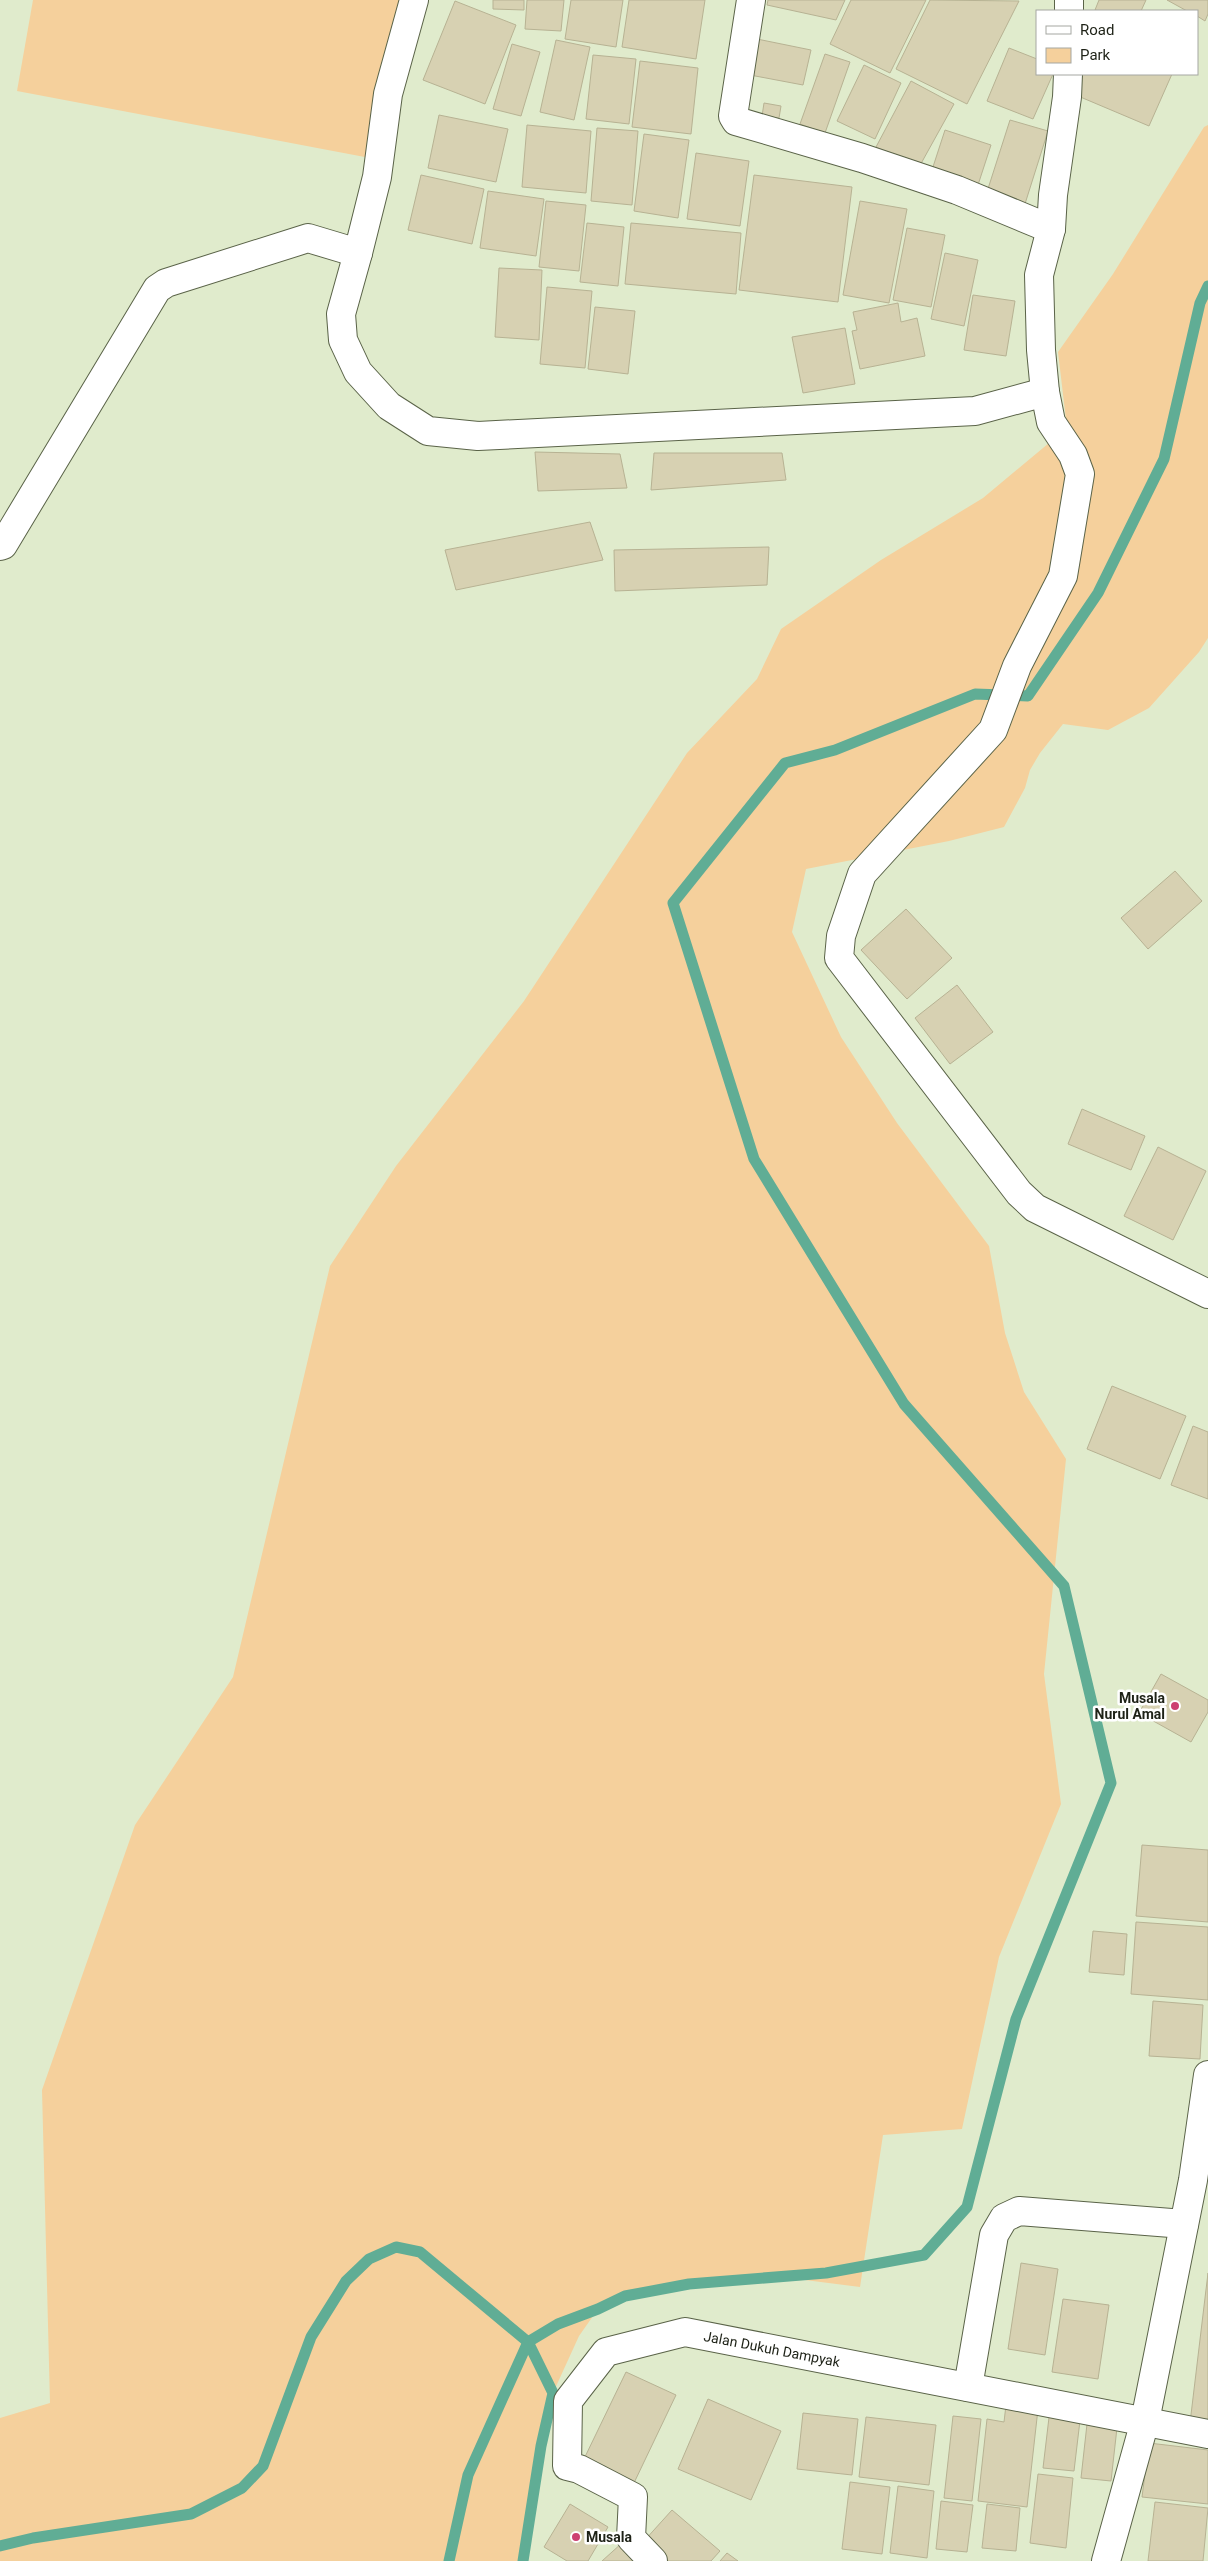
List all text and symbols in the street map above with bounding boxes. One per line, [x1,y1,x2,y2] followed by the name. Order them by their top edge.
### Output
[1036,10,1198,75] legend
[1080,21,1114,39] text: Road
[1080,46,1111,64] text: Park
[1095,1690,1166,1722] place label: Musala Nurul Amal
[1169,1700,1181,1712] marker: Musala Nurul Amal
[702,2328,842,2370] street label: Jalan Dukuh Dampyak
[586,2529,632,2545] place label: Musala
[570,2531,582,2543] marker: Musala

